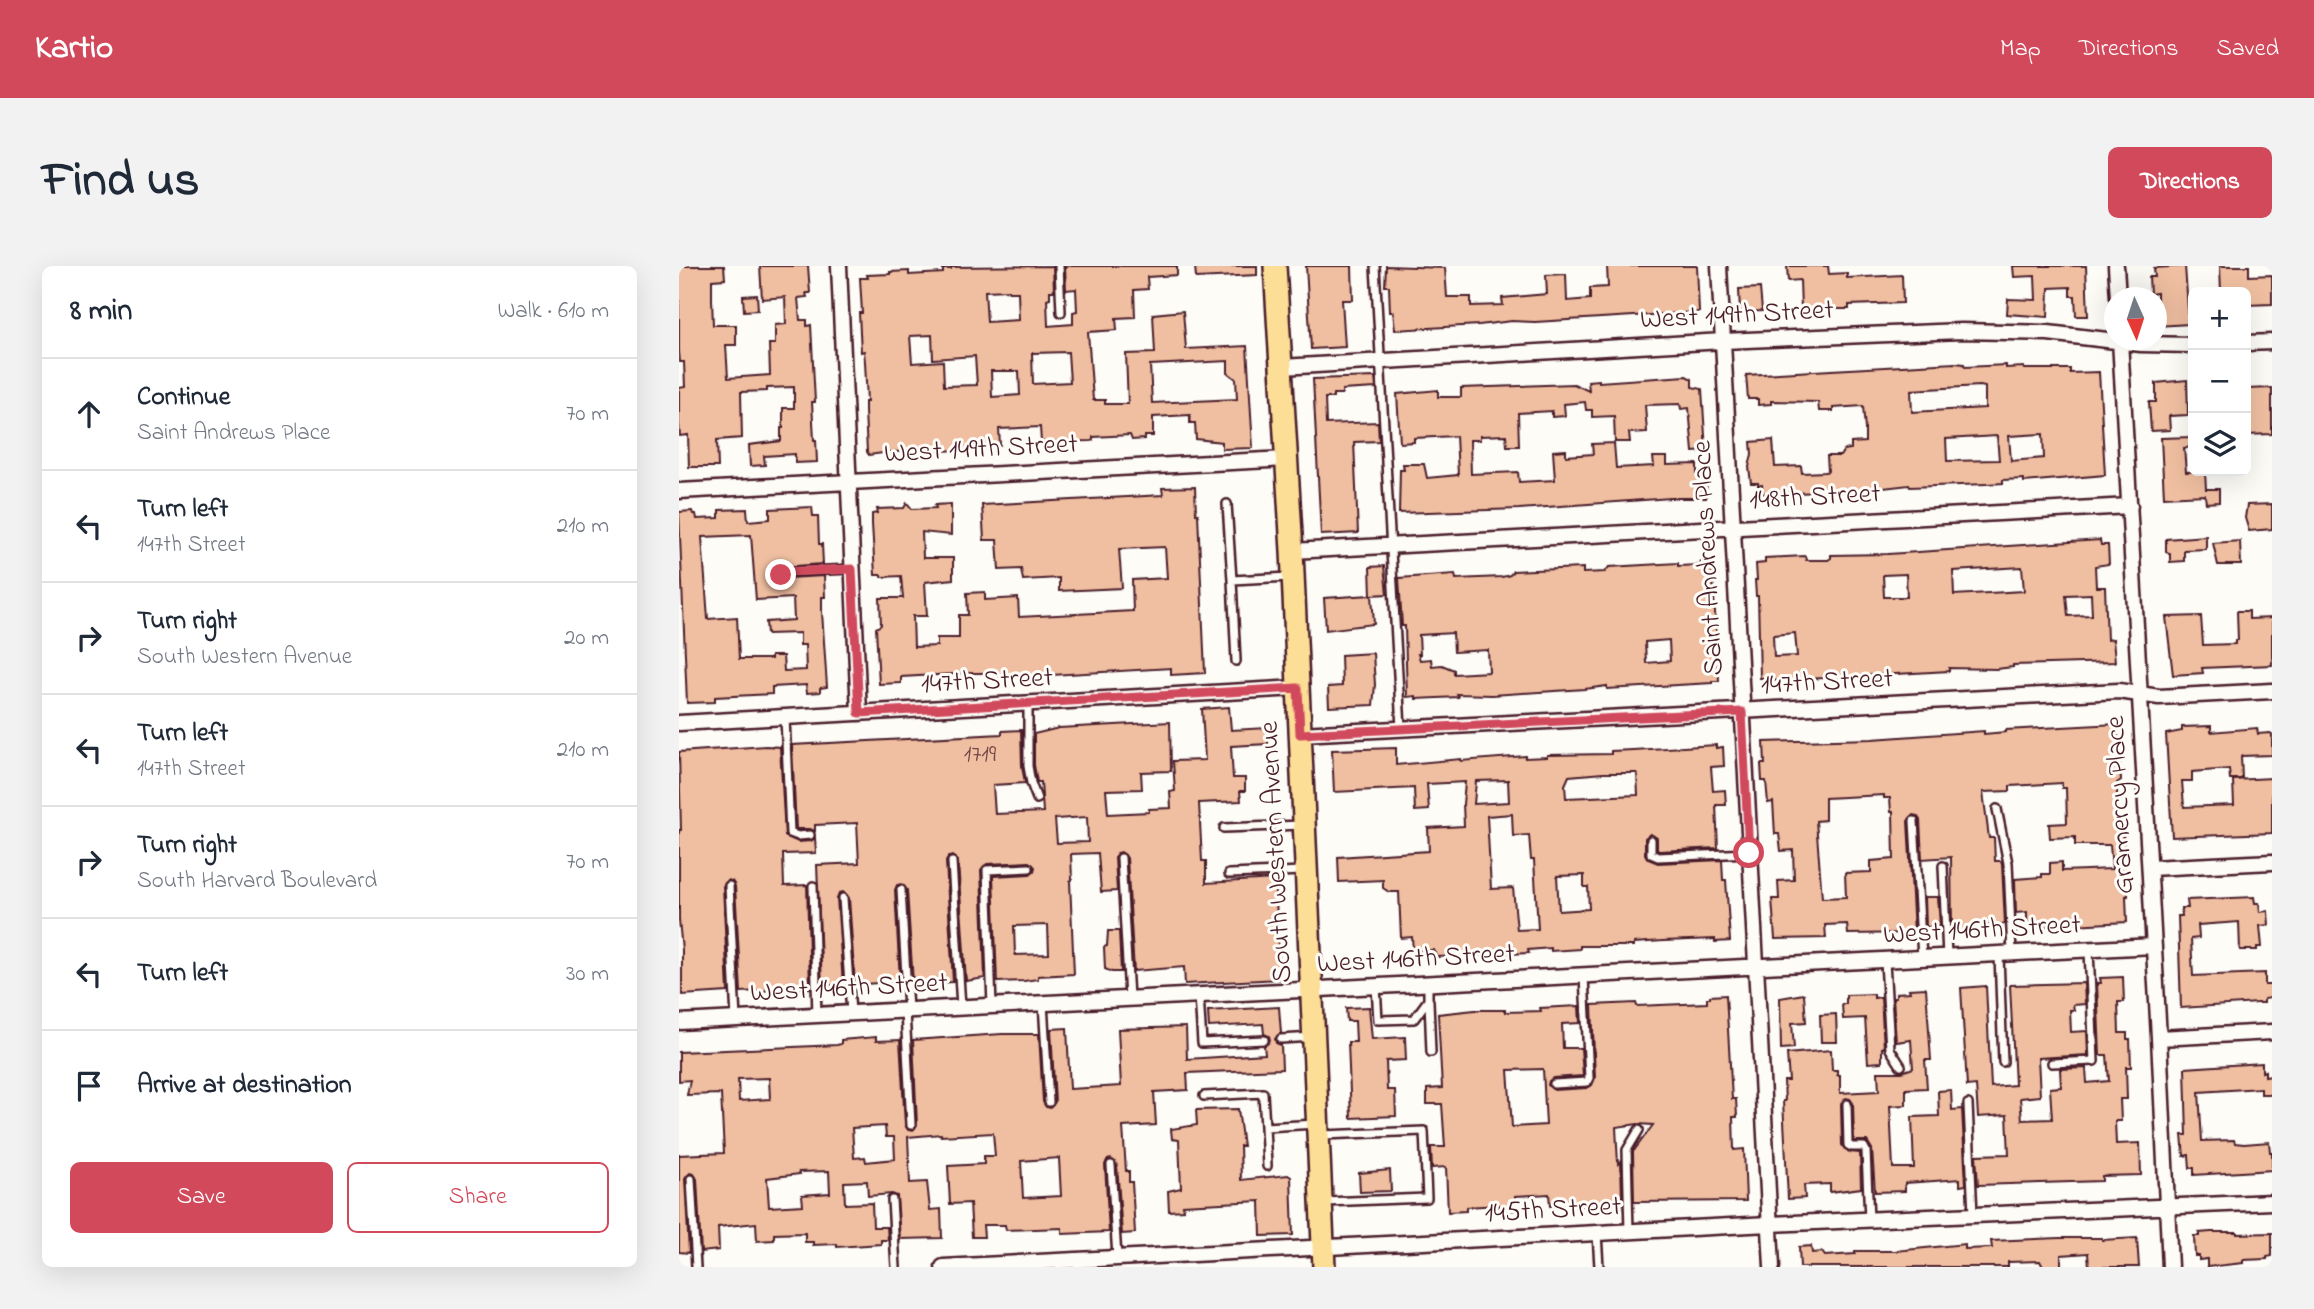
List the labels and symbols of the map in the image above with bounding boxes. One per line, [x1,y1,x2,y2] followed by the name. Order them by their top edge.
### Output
[2104,287,2167,350] north arrow
[1639,290,1835,342] street label: West 149th Street
[883,424,1079,476] street label: West 149th Street
[1682,439,1736,677] street label: Saint Andrews Place
[1748,474,1882,522] street label: 148th Street
[765,559,796,590] route end
[920,658,1054,706] street label: 147th Street
[1760,659,1894,707] street label: 147th Street
[2096,714,2146,895] street label: Gramercy Place
[1250,720,1304,984] street label: South Western Avenue
[964,738,997,773] house number: 1719
[1733,837,1764,868] route start
[1882,905,2082,957] street label: West 146th Street
[1316,934,1516,986] street label: West 146th Street
[749,963,949,1015] street label: West 146th Street
[1484,1187,1622,1235] street label: 145th Street

